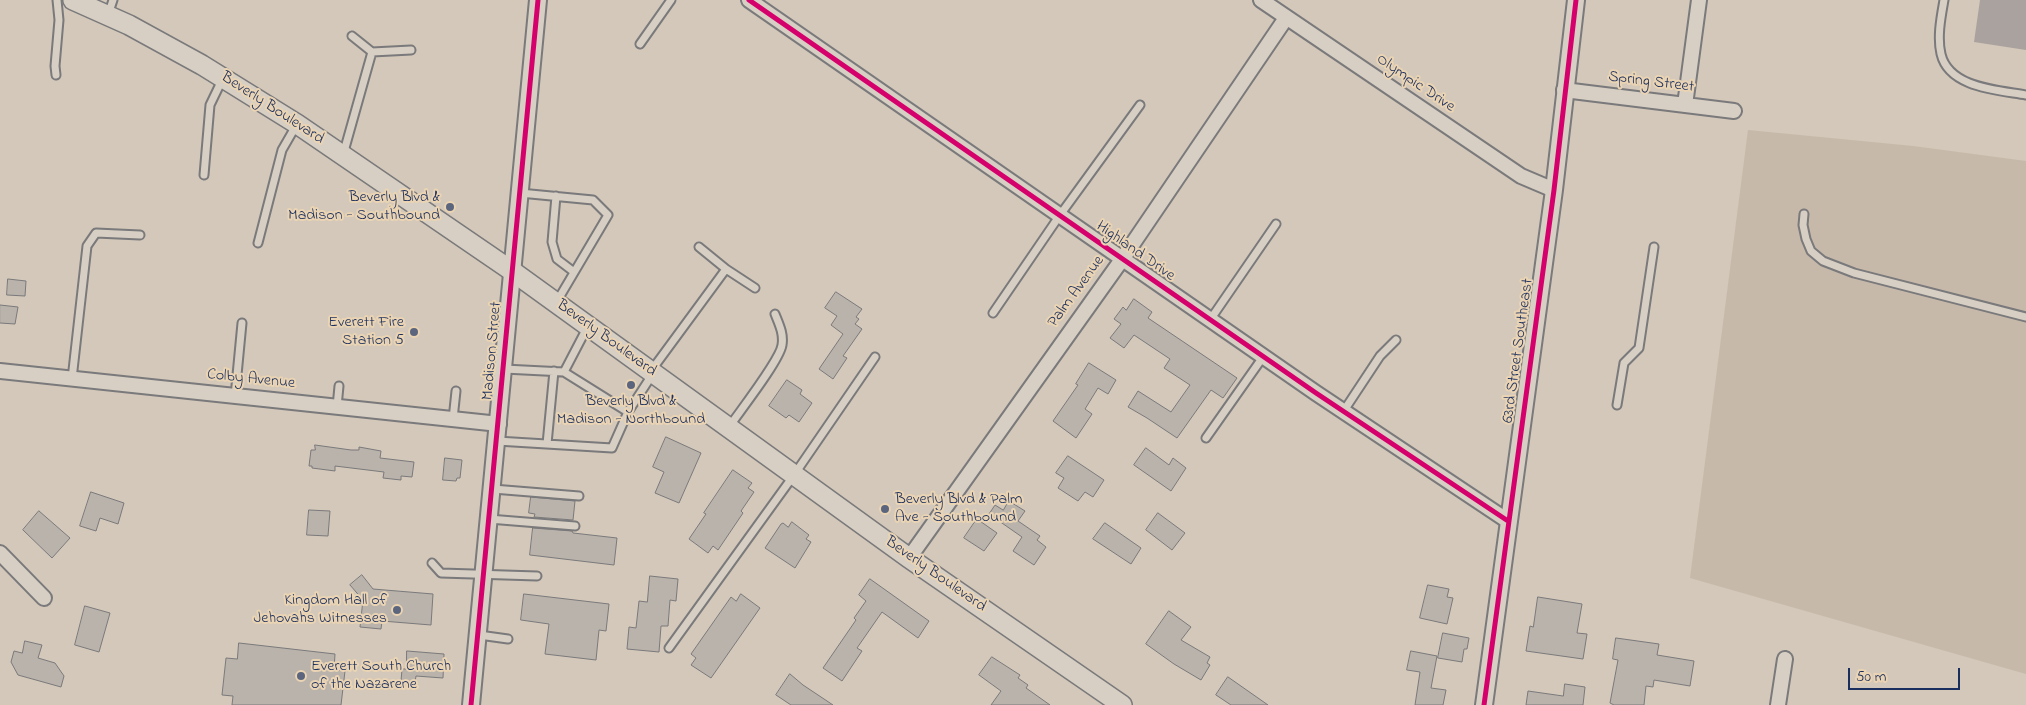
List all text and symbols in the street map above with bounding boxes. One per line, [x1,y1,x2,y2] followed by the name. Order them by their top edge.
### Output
[1372,51,1458,117] street label: Olympic Drive
[1607,68,1695,98] street label: Spring Street
[217,69,327,149] street label: Beverly Boulevard
[288,188,440,226] place label: Beverly Blvd & Madison - Southbound
[444,201,456,213] marker: Beverly Blvd & Madison - Southbound
[1092,218,1178,286] street label: Highland Drive
[1045,252,1109,332] street label: Palm Avenue
[1499,277,1539,425] street label: 63rd Street Southeast
[552,296,660,382] street label: Beverly Boulevard
[479,301,507,401] street label: Madison Street
[328,313,404,351] place label: Everett Fire Station 5
[408,326,420,338] marker: Everett Fire Station 5
[206,366,296,394] street label: Colby Avenue
[625,379,637,391] marker: Beverly Blvd & Madison - Northbound
[557,392,705,430] place label: Beverly Blvd & Madison - Northbound
[895,490,1022,528] place label: Beverly Blvd & Palm Ave - Southbound
[879,503,891,515] marker: Beverly Blvd & Palm Ave - Southbound
[881,533,989,617] street label: Beverly Boulevard
[253,591,387,629] place label: Kingdom Hall of Jehovahs Witnesses
[391,604,403,616] marker: Kingdom Hall of Jehovahs Witnesses
[311,657,451,695] place label: Everett South Church of the Nazarene
[1851,658,1964,690] scale bar
[1856,666,1886,688] text: 50 m
[295,670,307,682] marker: Everett South Church of the Nazarene

